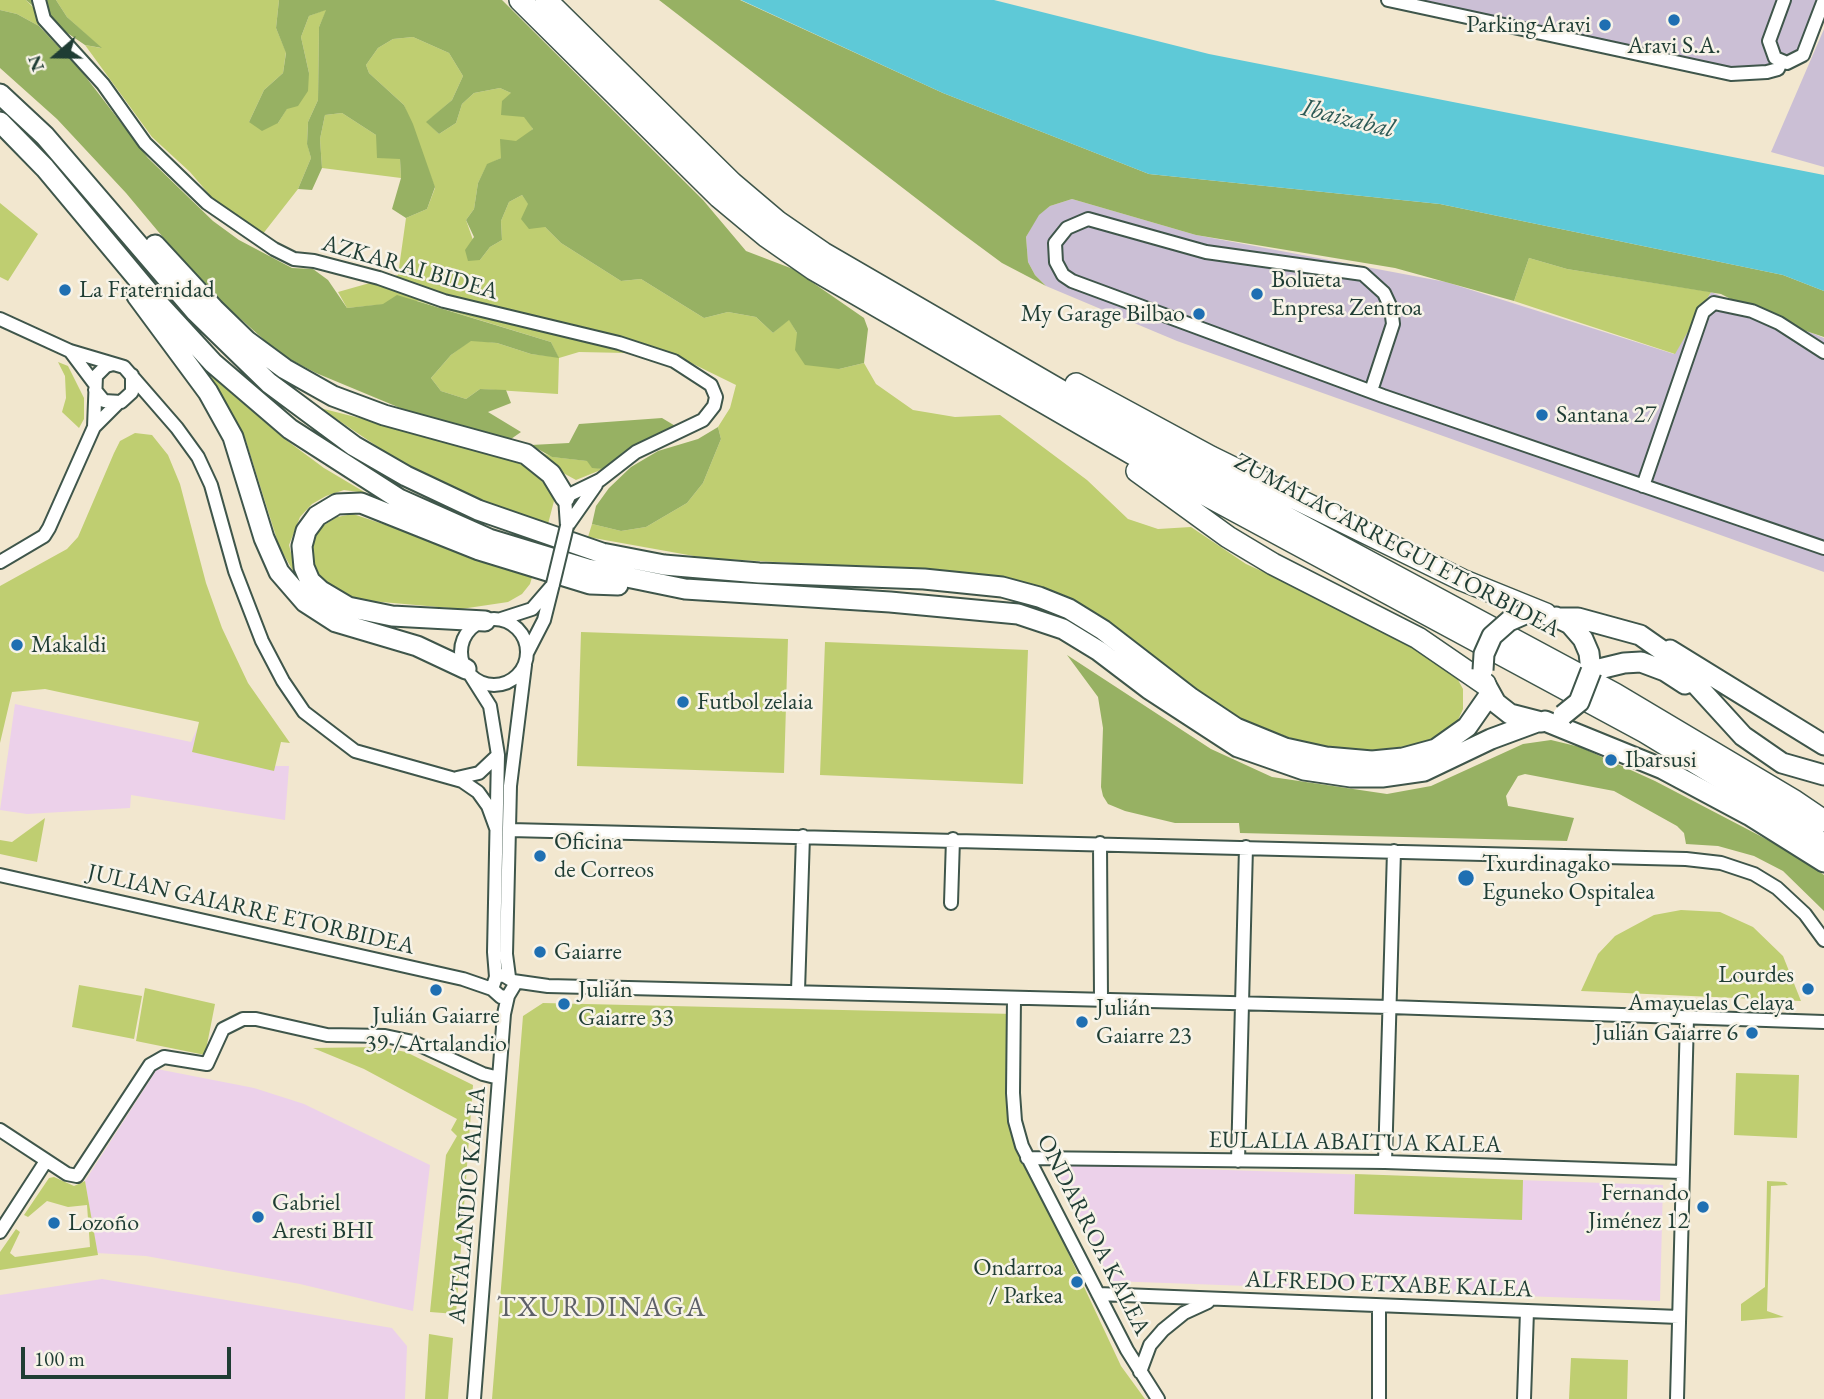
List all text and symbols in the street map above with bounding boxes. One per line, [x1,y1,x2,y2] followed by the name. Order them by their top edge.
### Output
[1466,11,1591,39] place label: Parking Aravi
[1666,12,1682,28] marker: Aravi S.A.
[1597,17,1613,33] marker: Parking Aravi
[21,21,91,91] north arrow
[1627,32,1721,60] place label: Aravi S.A.
[21,52,50,75] text: N
[1298,92,1398,146] water label: Ibaizabal
[318,229,502,307] street label: AZKARAI BIDEA
[1271,266,1422,322] place label: Bolueta Enpresa Zentroa
[79,276,215,304] place label: La Fraternidad
[57,282,73,298] marker: La Fraternidad
[1249,286,1265,302] marker: Bolueta Enpresa Zentroa
[1021,300,1185,328] place label: My Garage Bilbao
[1191,306,1207,322] marker: My Garage Bilbao
[1556,401,1657,429] place label: Santana 27
[1534,407,1550,423] marker: Santana 27
[1229,448,1565,644] street label: ZUMALACARREGUI ETORBIDEA
[31,631,106,659] place label: Makaldi
[9,637,25,653] marker: Makaldi
[697,688,813,716] place label: Futbol zelaia
[675,694,691,710] marker: Futbol zelaia
[1625,746,1697,774] place label: Ibarsusi
[1603,752,1619,768] marker: Ibarsusi
[554,828,654,884] place label: Oficina de Correos
[532,848,548,864] marker: Oficina de Correos
[1482,850,1655,906] place label: Txurdinagako Eguneko Ospitalea
[85,858,417,962] street label: JULIAN GAIARRE ETORBIDEA
[1456,868,1476,888] marker: Txurdinagako Eguneko Ospitalea
[554,938,622,966] place label: Gaiarre
[532,944,548,960] marker: Gaiarre
[1628,961,1794,1017] place label: Lourdes Amayuelas Celaya
[578,976,674,1032] place label: Julián Gaiarre 33
[1800,981,1816,997] marker: Lourdes Amayuelas Celaya
[428,982,444,998] marker: Julián Gaiarre 39 / Artalandio
[1096,994,1192,1050] place label: Julián Gaiarre 23
[556,996,572,1012] marker: Julián Gaiarre 33
[365,1002,507,1058] place label: Julián Gaiarre 39 / Artalandio
[1074,1014,1090,1030] marker: Julián Gaiarre 23
[1594,1019,1738,1047] place label: Julián Gaiarre 6
[1744,1025,1760,1041] marker: Julián Gaiarre 6
[443,1085,493,1325] street label: ARTALANDIO KALEA
[1208,1126,1502,1160] street label: EULALIA ABAITUA KALEA
[1030,1130,1156,1340] street label: ONDARROA KALEA
[1588,1179,1689,1235] place label: Fernando Jiménez 12
[272,1189,374,1245] place label: Gabriel Aresti BHI
[1695,1199,1711,1215] marker: Fernando Jiménez 12
[68,1209,139,1237] place label: Lozoño
[250,1209,266,1225] marker: Gabriel Aresti BHI
[46,1215,62,1231] marker: Lozoño
[973,1254,1063,1310] place label: Ondarroa / Parkea
[1245,1266,1533,1304] street label: ALFREDO ETXABE KALEA
[1069,1274,1085,1290] marker: Ondarroa / Parkea
[498,1291,706,1325] district label: TXURDINAGA
[24,1332,234,1376] scale bar
[34,1345,85,1372] text: 100 m

